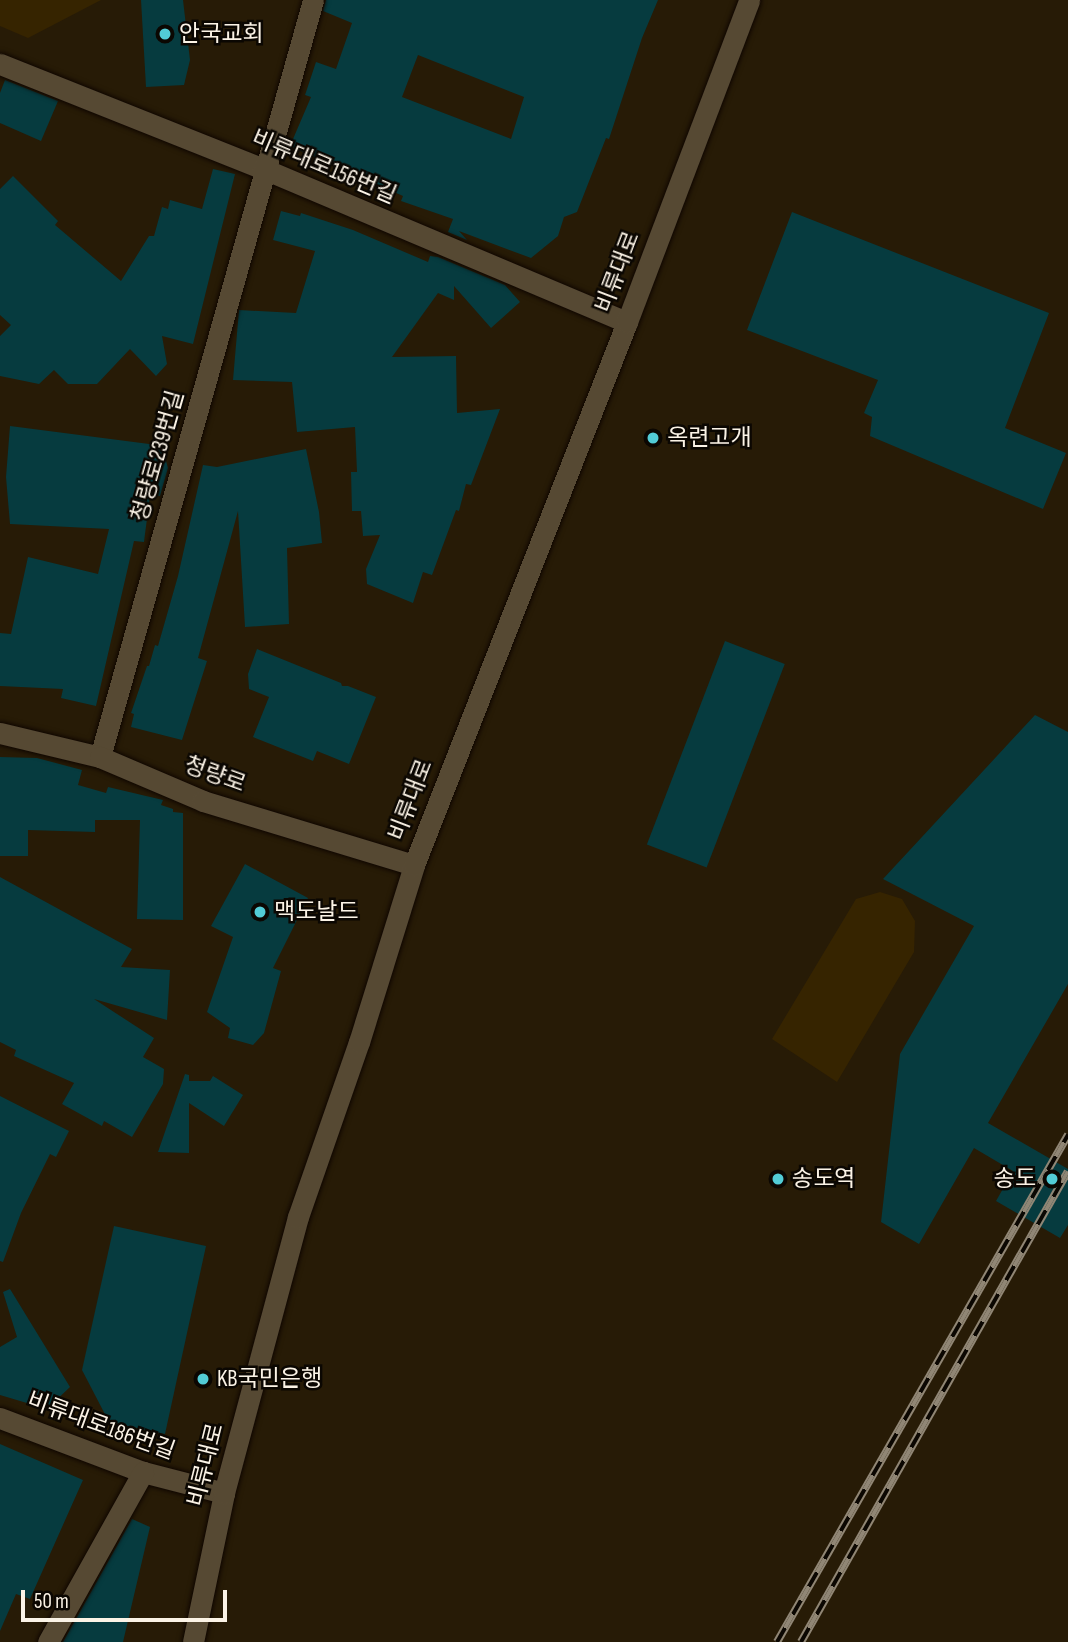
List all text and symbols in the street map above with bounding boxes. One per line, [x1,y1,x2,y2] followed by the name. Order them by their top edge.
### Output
[179,20,264,48] place label: 안국교회
[157,26,173,42] marker: 안국교회
[248,124,400,210] street label: 비류대로156번길
[590,228,646,316] street label: 비류대로
[126,387,190,525] street label: 청량로239번길
[667,424,752,452] place label: 옥련고개
[645,430,661,446] marker: 옥련고개
[180,751,250,799] street label: 청량로
[383,756,439,844] street label: 비류대로
[274,898,359,926] place label: 맥도날드
[252,904,268,920] marker: 맥도날드
[792,1165,855,1193] place label: 송도역
[994,1165,1036,1193] place label: 송도
[1042,1169,1062,1189] marker: 송도
[770,1171,786,1187] marker: 송도역
[217,1365,322,1393] place label: KB국민은행
[195,1371,211,1387] marker: KB국민은행
[23,1386,179,1466] street label: 비류대로186번길
[182,1421,230,1509] street label: 비류대로
[24,1576,231,1620] scale bar
[34,1589,69,1614] text: 50 m

